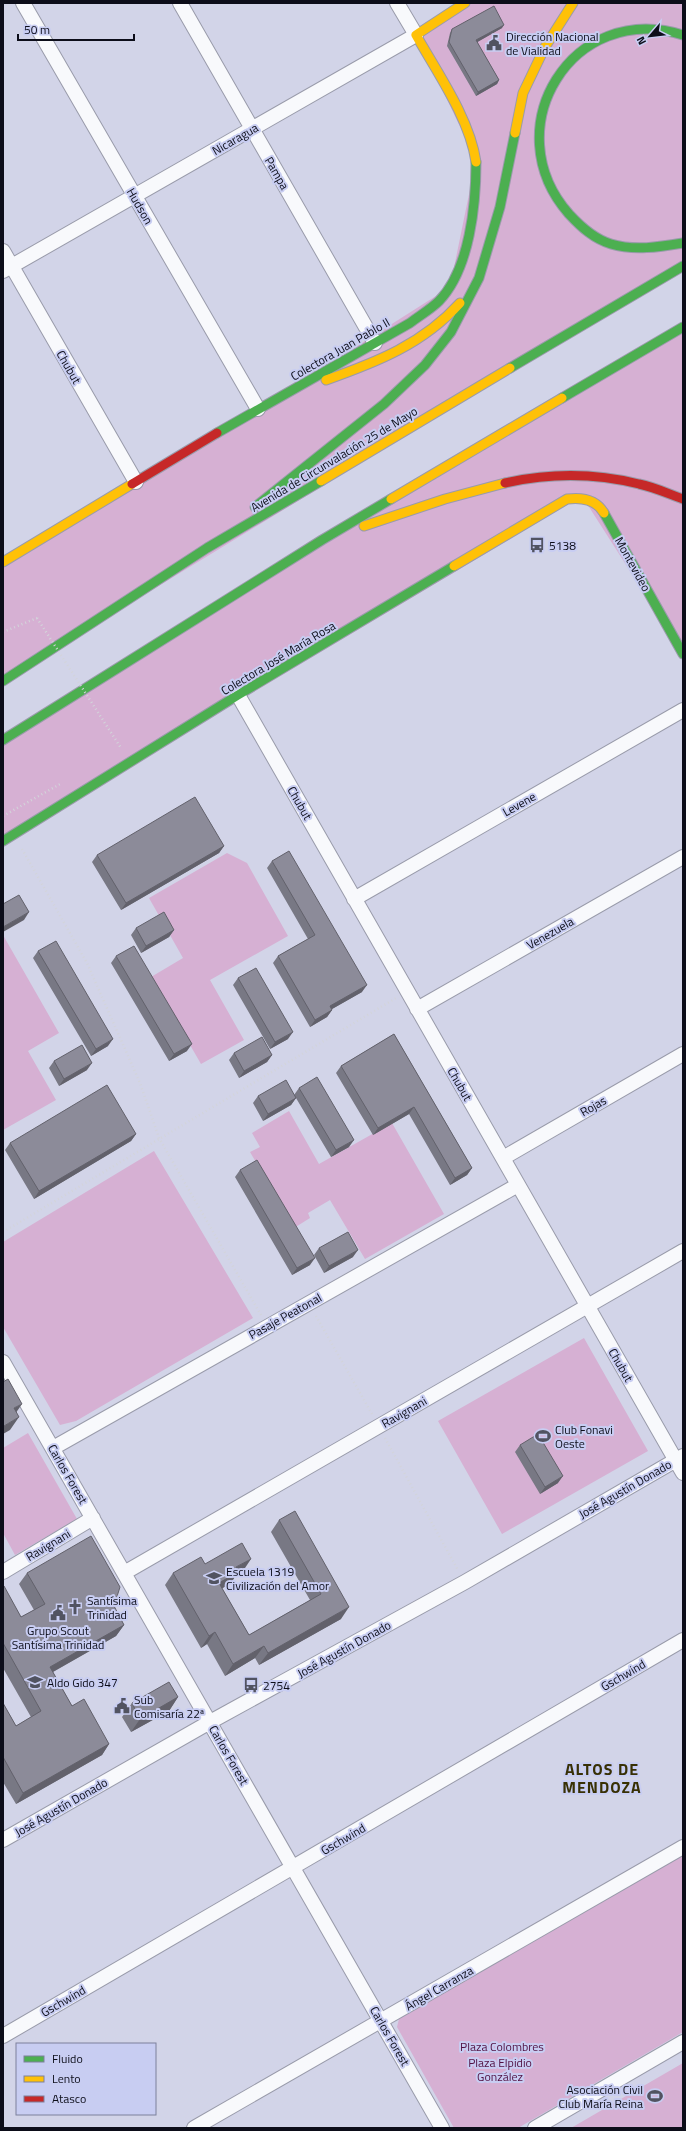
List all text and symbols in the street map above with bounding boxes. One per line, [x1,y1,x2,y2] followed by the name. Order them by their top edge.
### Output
[18,16,134,42] scale bar
[630,16,670,56] north arrow
[24,20,50,39] text: 50 m
[506,27,598,60] place label: Dirección Nacional de Vialidad
[485,34,503,52] public building icon: Dirección Nacional de Vialidad
[632,34,650,48] text: N
[208,118,262,160] street label: Nicaragua
[260,153,294,193] street label: Pampa
[122,184,158,228] street label: Hudson
[287,313,393,385] street label: Colectora Juan Pablo II
[52,347,87,388] street label: Chubut
[247,401,421,517] street label: Avenida de Circunvalación 25 de Mayo
[610,533,656,595] street label: Montevideo
[528,536,546,554] bus stop icon: 5138
[549,536,576,555] place label: 5138
[217,616,339,700] street label: Colectora José María Rosa
[283,783,318,824] street label: Chubut
[499,787,539,821] street label: Levene
[523,912,577,954] street label: Venezuela
[443,1064,478,1105] street label: Chubut
[576,1091,610,1121] street label: Rojas
[245,1288,325,1344] street label: Pasaje Peatonal
[604,1345,639,1386] street label: Chubut
[378,1391,430,1433] street label: Ravignani
[555,1420,613,1453] place label: Club Fonavi Oeste
[534,1427,552,1445] sports icon: Club Fonavi Oeste
[43,1441,93,1508] street label: Carlos Forest
[575,1455,675,1523] street label: José Agustín Donado
[22,1524,74,1566] street label: Ravignani
[226,1562,329,1595] place label: Escuela 1319 Civilización del Amor
[205,1569,223,1587] school or university icon: Escuela 1319 Civilización del Amor
[87,1591,137,1624] place label: Santísima Trinidad
[66,1598,84,1616] church icon: Santísima Trinidad
[49,1604,67,1622] public building icon: Grupo Scout Santísima Trinidad
[294,1615,394,1683] street label: José Agustín Donado
[12,1621,104,1654] place label: Grupo Scout Santísima Trinidad
[597,1654,649,1696] street label: Gschwind
[26,1673,44,1691] school or university icon: Aldo Gido 347
[47,1673,118,1692] place label: Aldo Gido 347
[242,1676,260,1694] bus stop icon: 2754
[263,1676,290,1695] place label: 2754
[134,1690,205,1723] place label: Sub Comisaría 22ª
[113,1697,131,1715] public building icon: Sub Comisaría 22ª
[204,1722,254,1789] street label: Carlos Forest
[562,1757,642,1799] district label: ALTOS DE MENDOZA
[11,1773,111,1841] street label: José Agustín Donado
[317,1818,369,1860] street label: Gschwind
[401,1961,477,2015] street label: Ángel Carranza
[37,1980,89,2022] street label: Gschwind
[365,2003,415,2070] street label: Carlos Forest
[460,2037,544,2056] park label: Plaza Colombres
[16,2043,156,2115] legend
[52,2049,83,2068] text: Fluido
[468,2053,532,2086] park label: Plaza Elpidio González
[52,2069,81,2088] text: Lento
[558,2080,643,2113] place label: Asociación Civil Club María Reina
[646,2087,664,2105] sports icon: Asociación Civil Club María Reina
[52,2089,86,2108] text: Atasco

